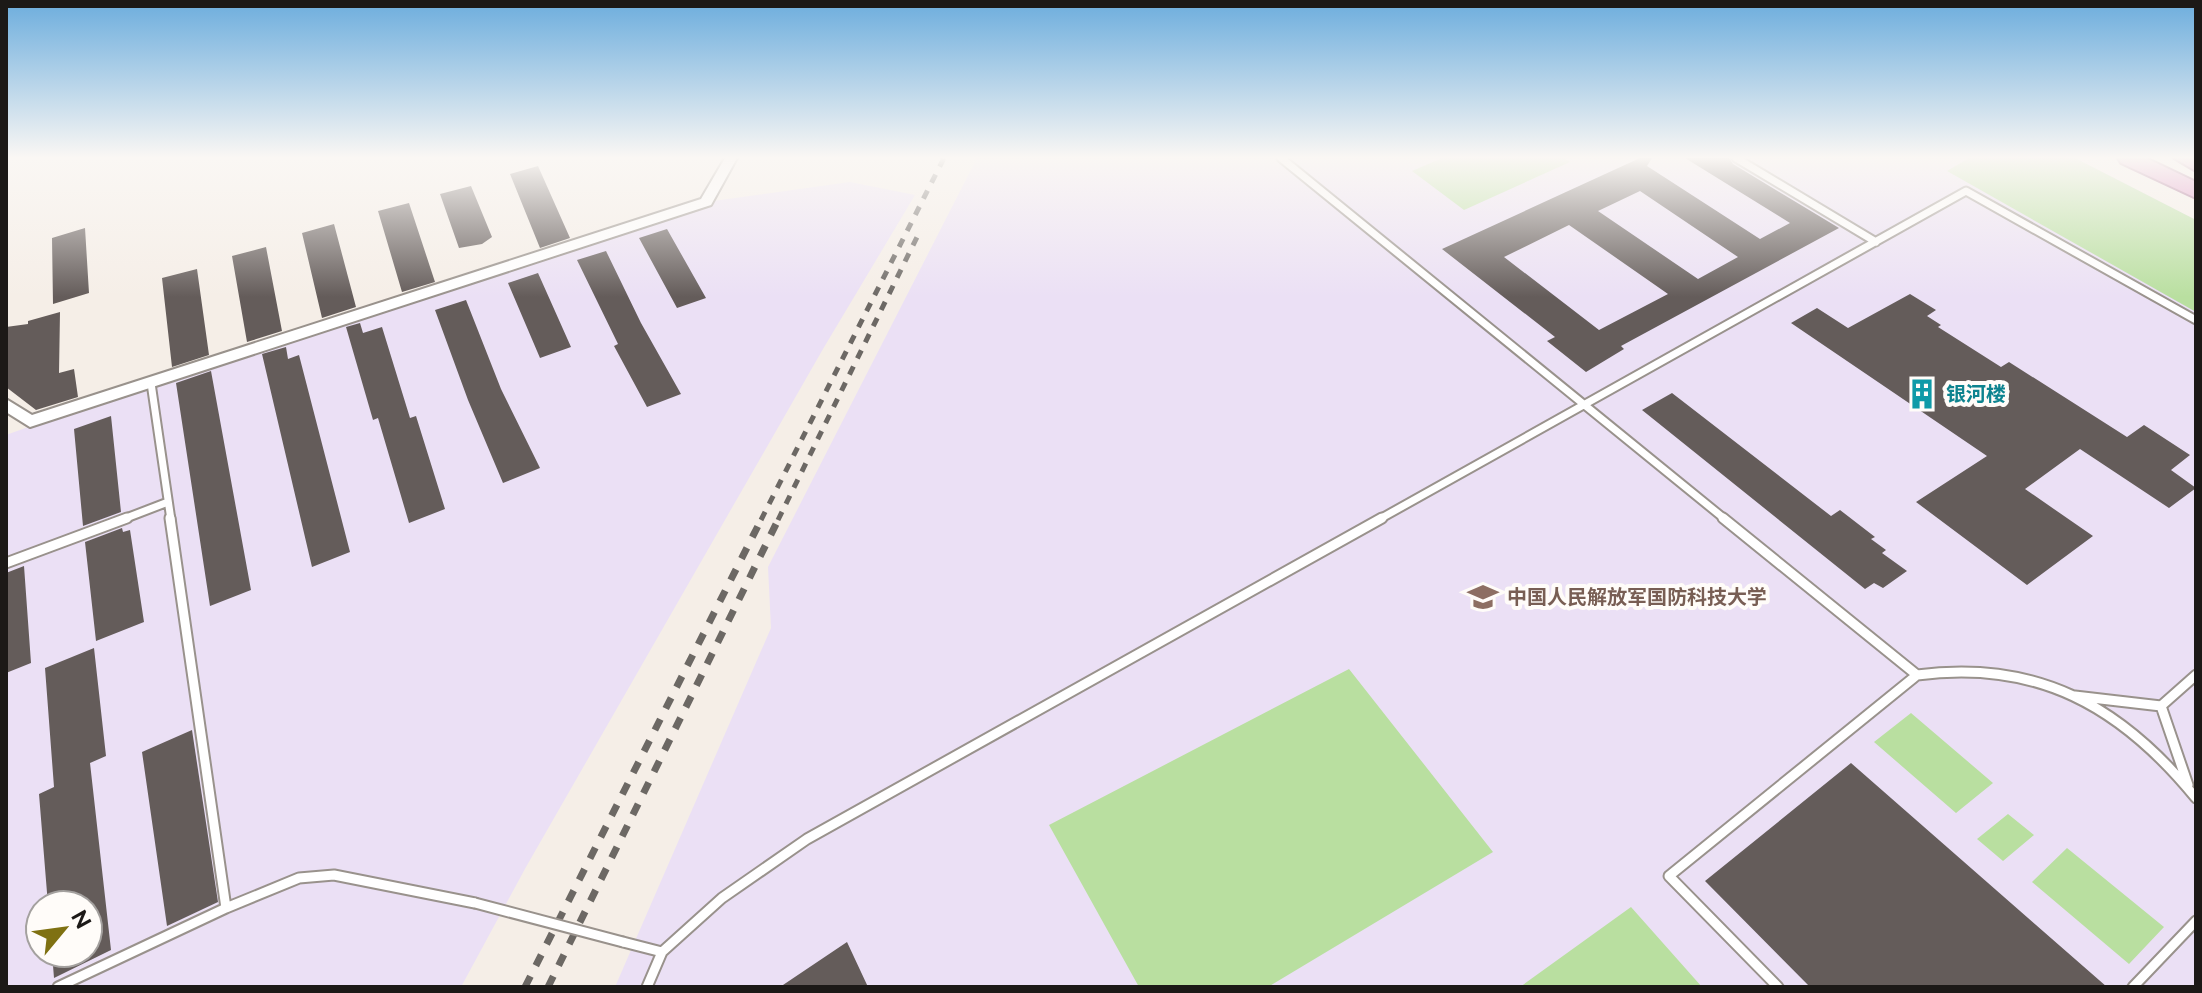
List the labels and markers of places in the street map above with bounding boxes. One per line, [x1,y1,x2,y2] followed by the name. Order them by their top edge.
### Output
[1905,377,1939,411] building icon: 银河楼
[1946,382,2006,406] place label: 银河楼
[1466,580,1500,614] school or university icon: 中国人民解放军国防科技大学
[1507,585,1767,609] place label: 中国人民解放军国防科技大学

